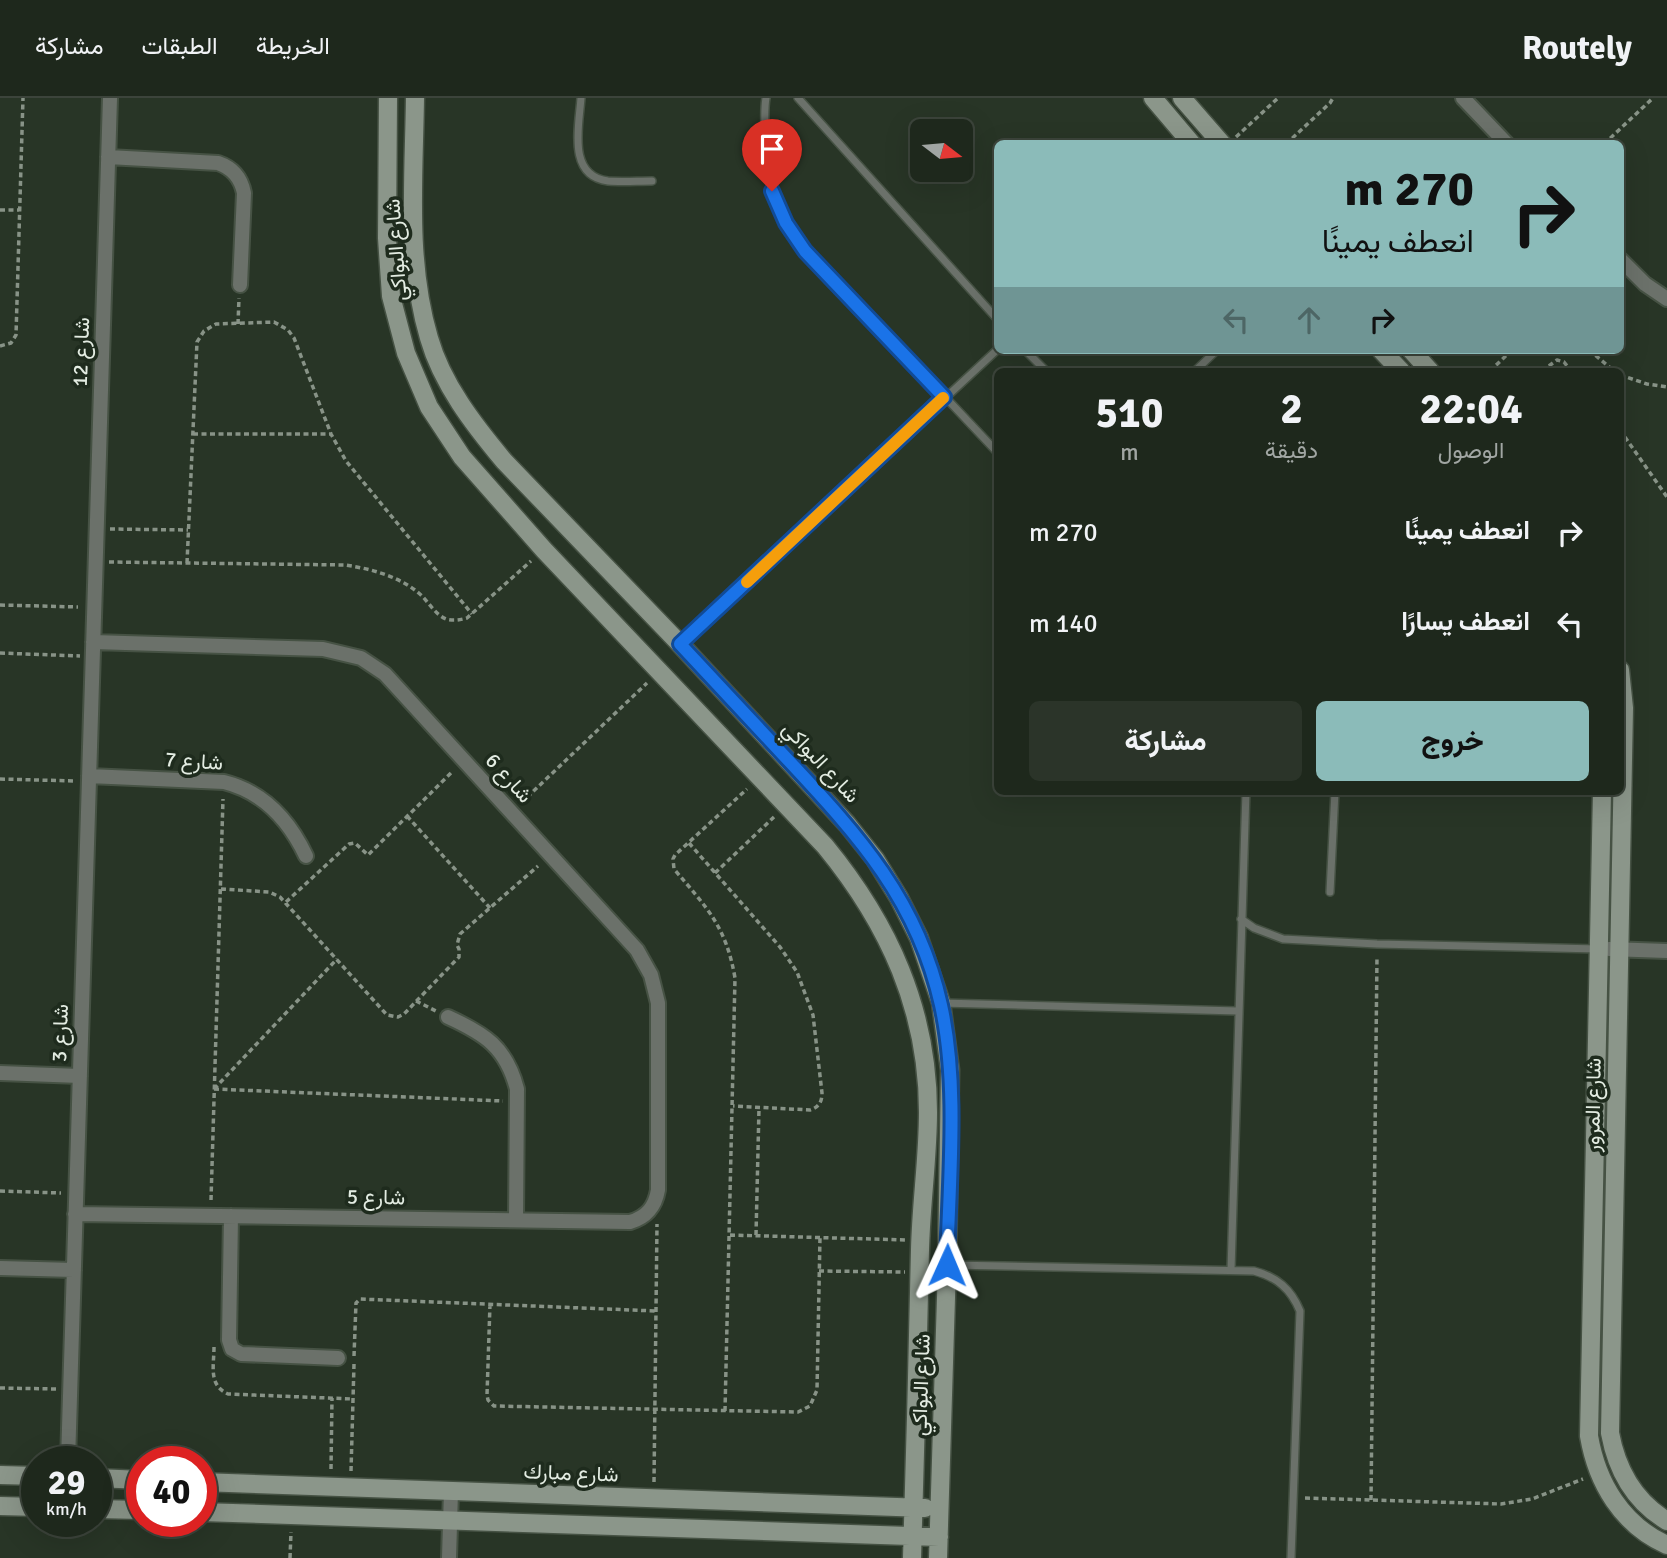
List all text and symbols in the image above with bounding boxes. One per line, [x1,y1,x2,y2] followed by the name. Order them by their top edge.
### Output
[1522,28,1632,69] text: Routely
[35,31,103,61] text: مشاركة
[141,31,218,61] text: الطبقات
[256,31,330,61] text: الخريطة
[742,119,802,191] pin
[910,119,973,182] north arrow
[910,119,973,182] map controls
[753,130,791,168] icon: arrive
[1344,159,1474,219] text: 270 m
[1498,168,1589,259] icon: right
[379,198,417,302] street label: شارع البواكي
[1322,222,1474,261] text: انعطف يمينًا
[1217,301,1255,339] icon: left
[1290,301,1328,339] icon: ahead
[1363,301,1401,339] icon: right
[67,317,96,387] street label: شارع 12
[1280,384,1303,435] text: 2
[1420,384,1523,435] text: 22:04
[1095,388,1163,439] text: 510
[1265,436,1318,465] text: دقيقة
[1438,436,1504,465] text: الوصول
[1120,438,1139,467] text: m
[1551,514,1589,552] icon: right
[1404,515,1530,547] text: انعطف يمينًا
[1029,517,1098,549] text: 270 m
[1551,605,1589,643] icon: left
[1401,606,1530,638] text: انعطف يسارًا
[1029,608,1098,640] text: 140 m
[1029,701,1302,781] button: مشاركة
[1316,701,1589,781] button: خروج
[774,716,865,811] street label: شارع البواكي
[164,746,224,777] street label: شارع 7
[479,748,538,809] street label: شارع 6
[46,1003,75,1063] street label: شارع 3
[1579,1058,1608,1153] street label: شارع المرور
[347,1183,405,1212] street label: شارع 5
[910,1228,984,1302] position arrow
[906,1333,940,1437] street label: شارع البواكي
[126,1446,217,1537] speed limit sign: 40
[523,1458,619,1489] street label: شارع مبارك
[48,1461,85,1504] text: 29
[46,1498,87,1520] text: km/h

